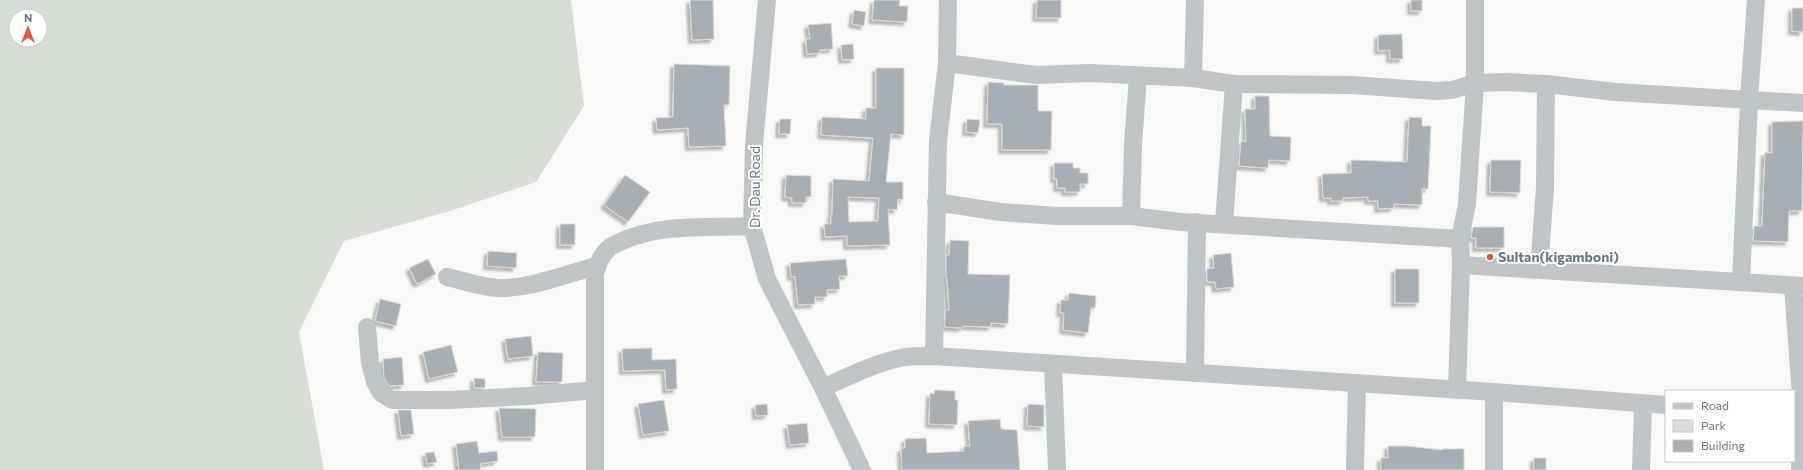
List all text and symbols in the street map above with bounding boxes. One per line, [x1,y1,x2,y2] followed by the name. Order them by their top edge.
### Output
[8,8,48,48] north arrow
[24,11,32,24] text: N
[746,146,763,228] street label: Dr. Dau Road
[1498,248,1619,265] place label: Sultan(kigamboni)
[1485,252,1495,262] marker: Sultan(kigamboni)
[1665,390,1795,462] legend
[1701,398,1729,412] text: Road
[1701,418,1727,432] text: Park
[1701,438,1745,452] text: Building

